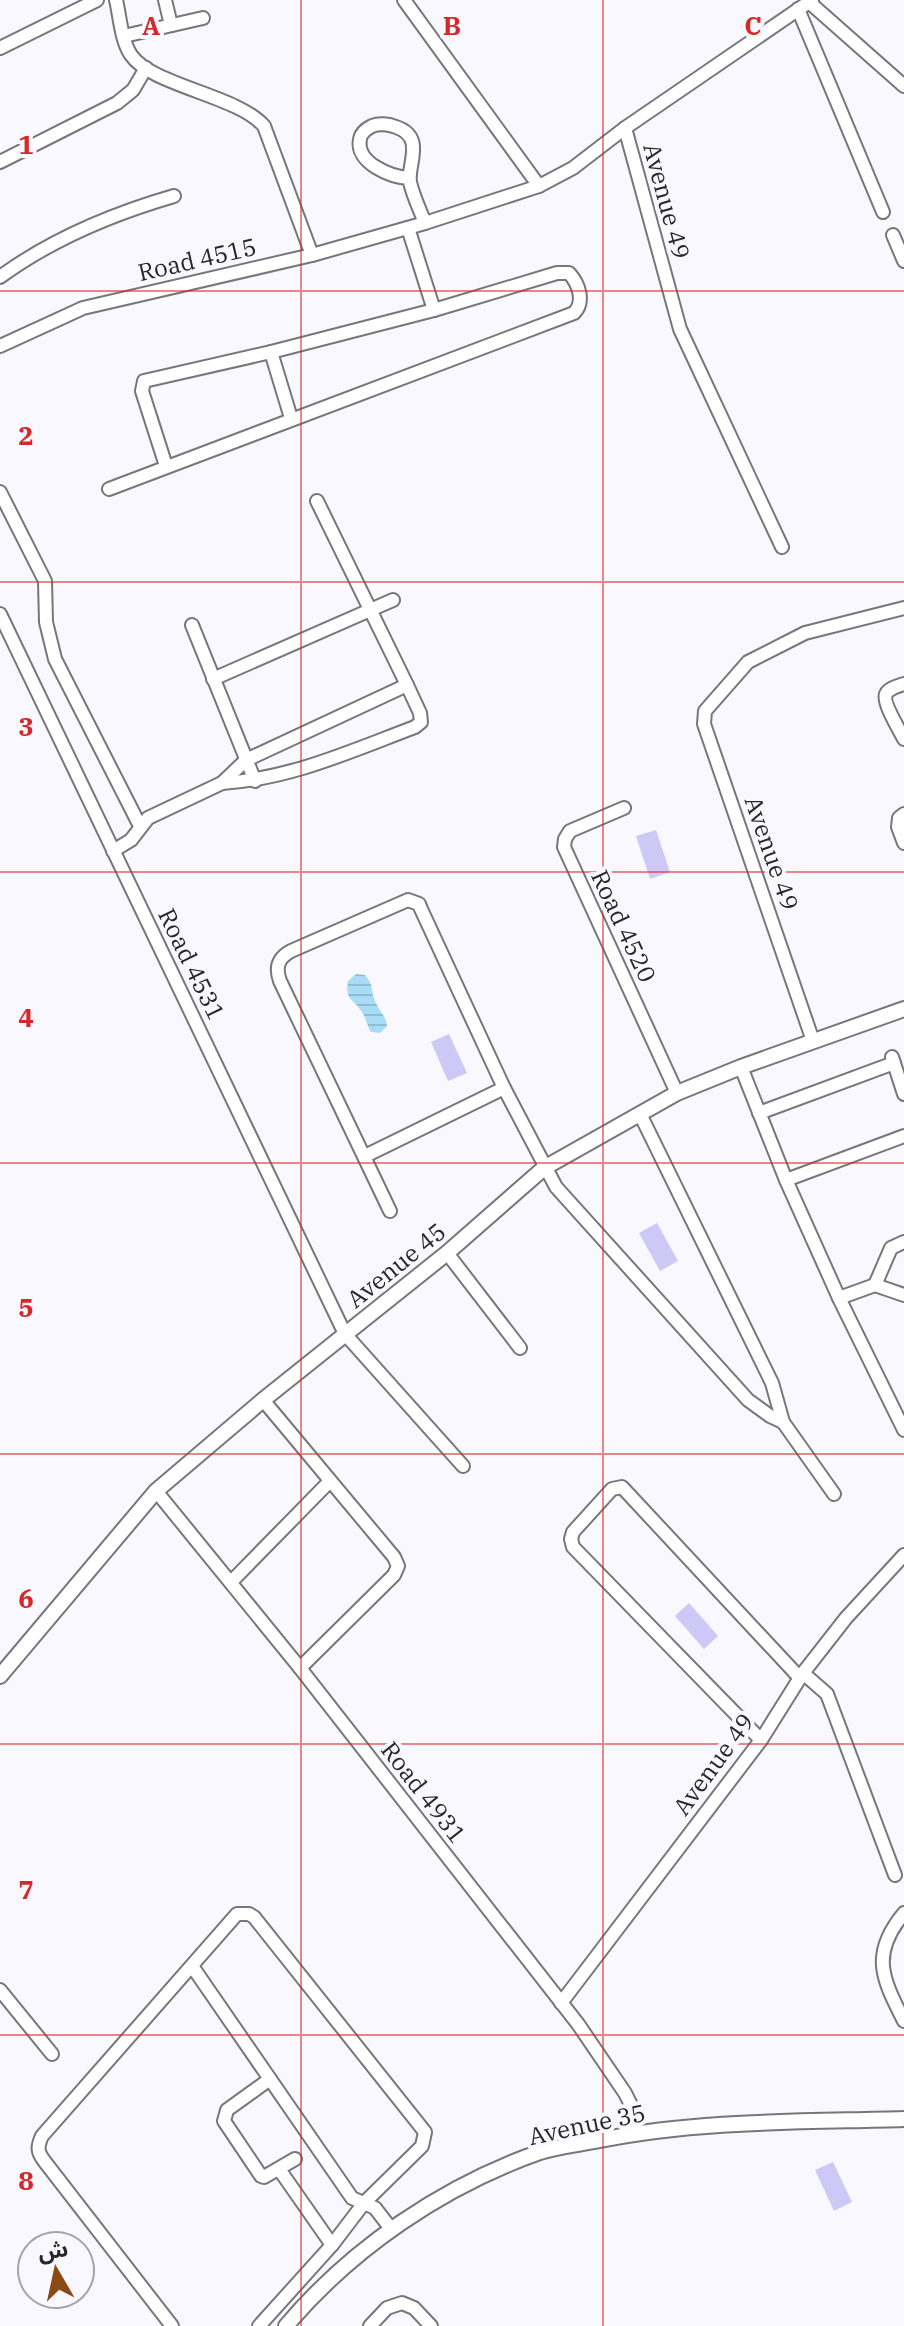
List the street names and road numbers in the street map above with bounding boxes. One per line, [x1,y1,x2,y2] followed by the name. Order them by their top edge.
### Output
[636,140,698,262] street label: Avenue 49
[135,230,259,288] street label: Road 4515
[738,792,806,914] street label: Avenue 49
[584,865,664,987] street label: Road 4520
[151,903,233,1025] street label: Road 4531
[340,1215,452,1315] street label: Avenue 45
[665,1707,761,1821] street label: Avenue 49
[374,1735,474,1849] street label: Road 4931
[526,2096,648,2152] street label: Avenue 35

